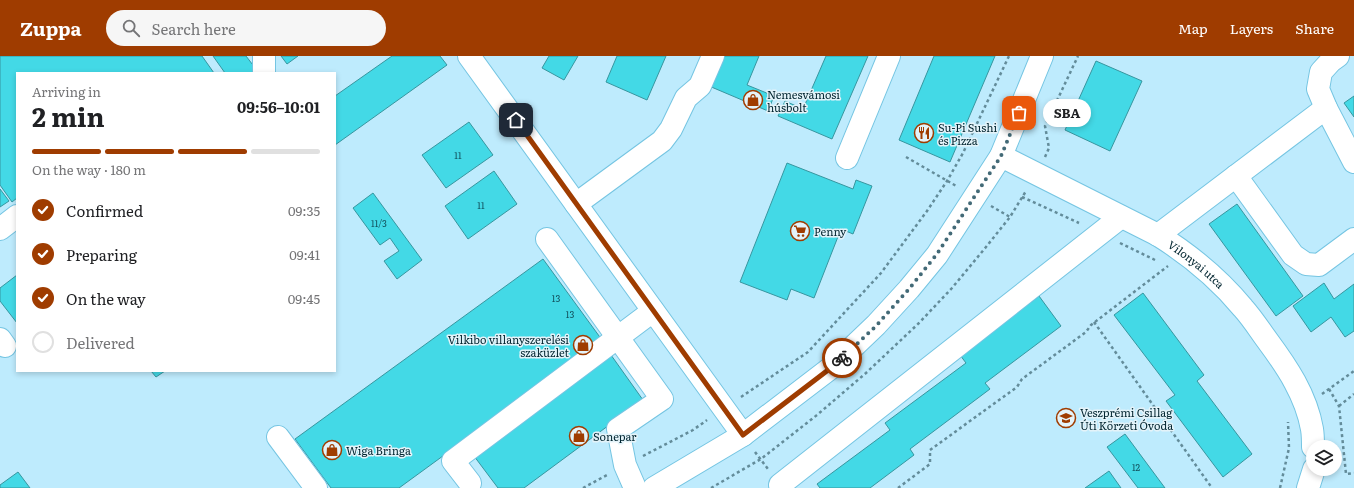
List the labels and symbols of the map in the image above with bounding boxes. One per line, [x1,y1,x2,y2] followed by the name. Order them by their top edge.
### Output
[767,86,840,115] place label: Nemesvámosi húsbolt
[742,89,764,111] shop icon: Nemesvámosi húsbolt
[1002,96,1036,130] pin
[1043,99,1091,127] callout: SBA
[499,103,533,137] pin
[938,119,998,148] place label: Su-Pi Sushi és Pizza
[913,122,935,144] restaurant icon: Su-Pi Sushi és Pizza
[454,148,462,162] house number: 11
[477,198,485,212] house number: 11
[371,216,387,230] house number: 11/3
[789,220,811,242] supermarket icon: Penny
[814,223,847,239] place label: Penny
[1165,236,1228,292] street label: Vilonyai utca
[552,291,560,305] house number: 13
[566,307,574,321] house number: 13
[448,331,570,360] place label: Vilkibo villanyszerelési szaküzlet
[572,334,594,356] shop icon: Vilkibo villanyszerelési szaküzlet
[822,338,862,378] courier
[1080,404,1173,433] place label: Veszprémi Csillag Úti Körzeti Óvoda
[1055,407,1077,429] school or university icon: Veszprémi Csillag Úti Körzeti Óvoda
[568,425,590,447] shop icon: Sonepar
[593,428,637,444] place label: Sonepar
[321,439,343,461] shop icon: Wiga Bringa
[346,442,411,458] place label: Wiga Bringa
[1132,460,1141,474] house number: 12

